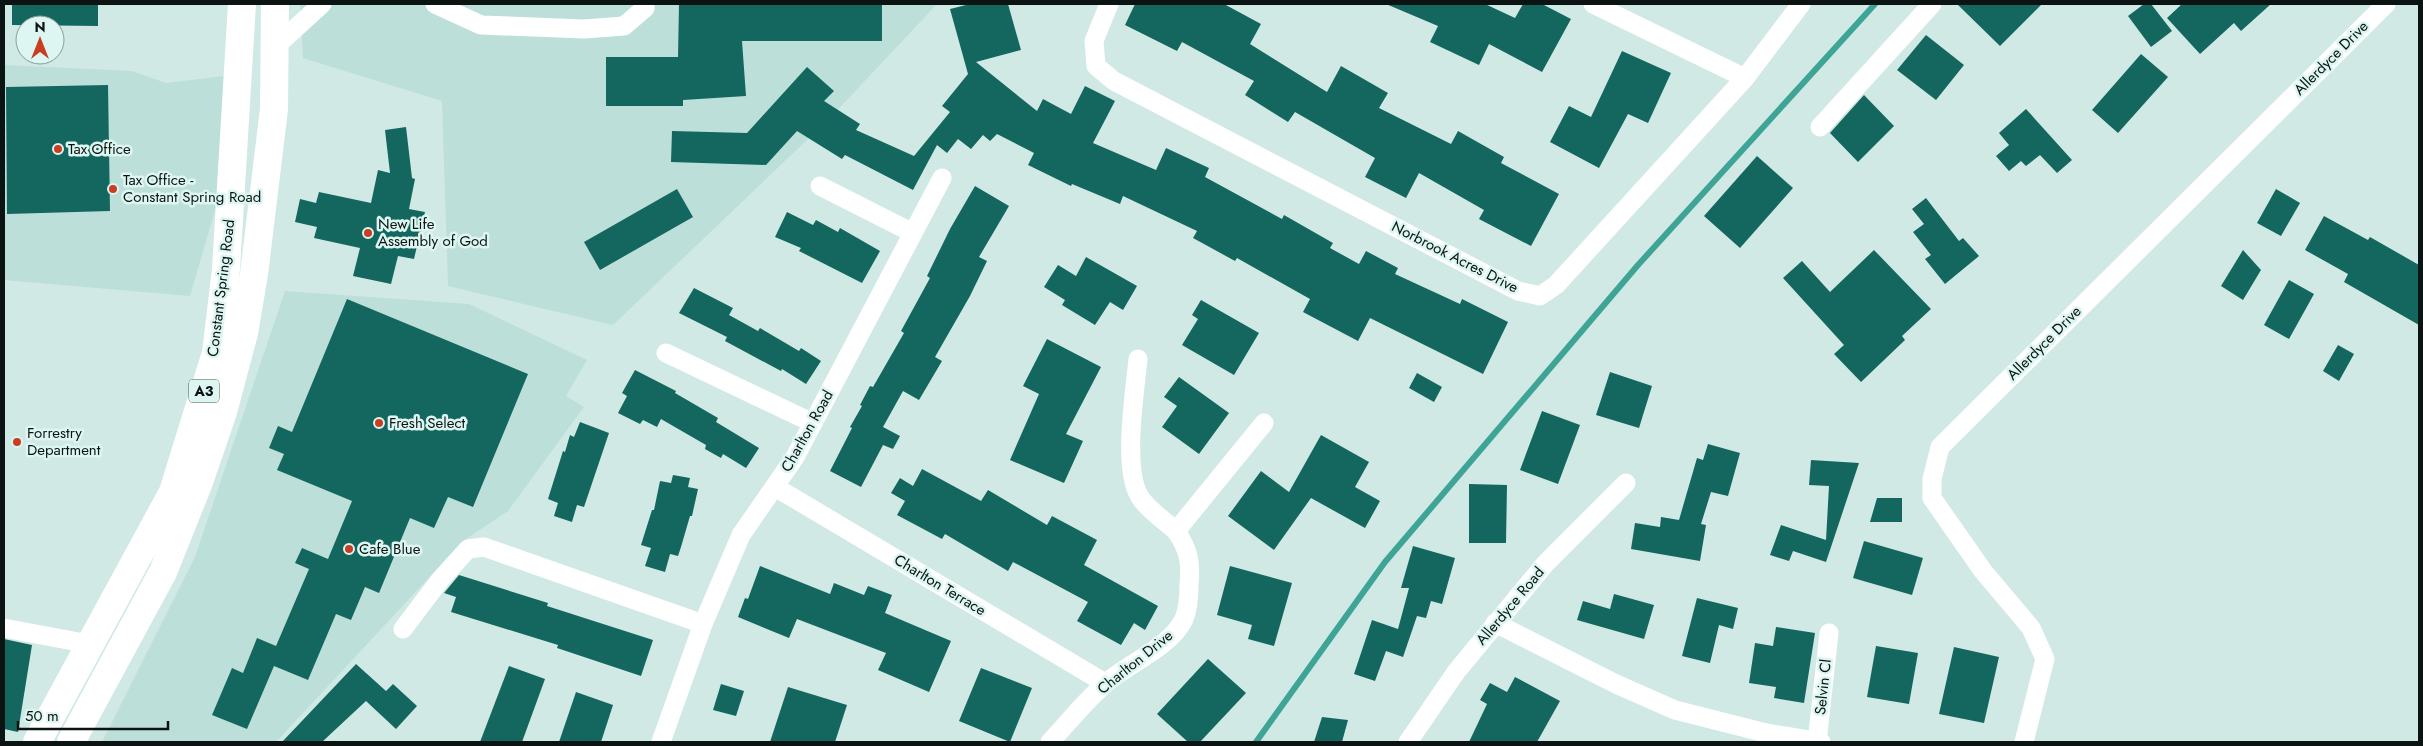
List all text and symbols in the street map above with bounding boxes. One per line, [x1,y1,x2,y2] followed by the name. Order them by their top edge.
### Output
[15,15,65,65] north arrow
[2289,16,2373,100] street label: Allerdyce Drive
[34,17,46,37] text: N
[68,138,131,160] place label: Tax Office
[52,143,64,155] marker: Tax Office
[123,169,261,208] place label: Tax Office - Constant Spring Road
[107,183,119,195] marker: Tax Office - Constant Spring Road
[378,213,488,252] place label: New Life Assembly of God
[1388,216,1522,299] street label: Norbrook Acres Drive
[202,218,240,358] street label: Constant Spring Road
[362,227,374,239] marker: New Life Assembly of God
[2002,301,2086,385] street label: Allerdyce Drive
[189,380,219,402] road number: A3
[775,386,839,476] street label: Charlton Road
[389,412,466,434] place label: Fresh Select
[373,417,385,429] marker: Fresh Select
[27,422,101,461] place label: Forrestry Department
[11,436,23,448] marker: Forrestry Department
[359,538,421,560] place label: Cafe Blue
[343,543,355,555] marker: Cafe Blue
[890,549,990,621] street label: Charlton Terrace
[1471,562,1549,650] street label: Allerdyce Road
[1093,625,1178,699] street label: Charlton Drive
[1809,658,1837,716] street label: Selvin Cl
[18,698,168,730] scale bar
[25,705,59,727] text: 50 m

